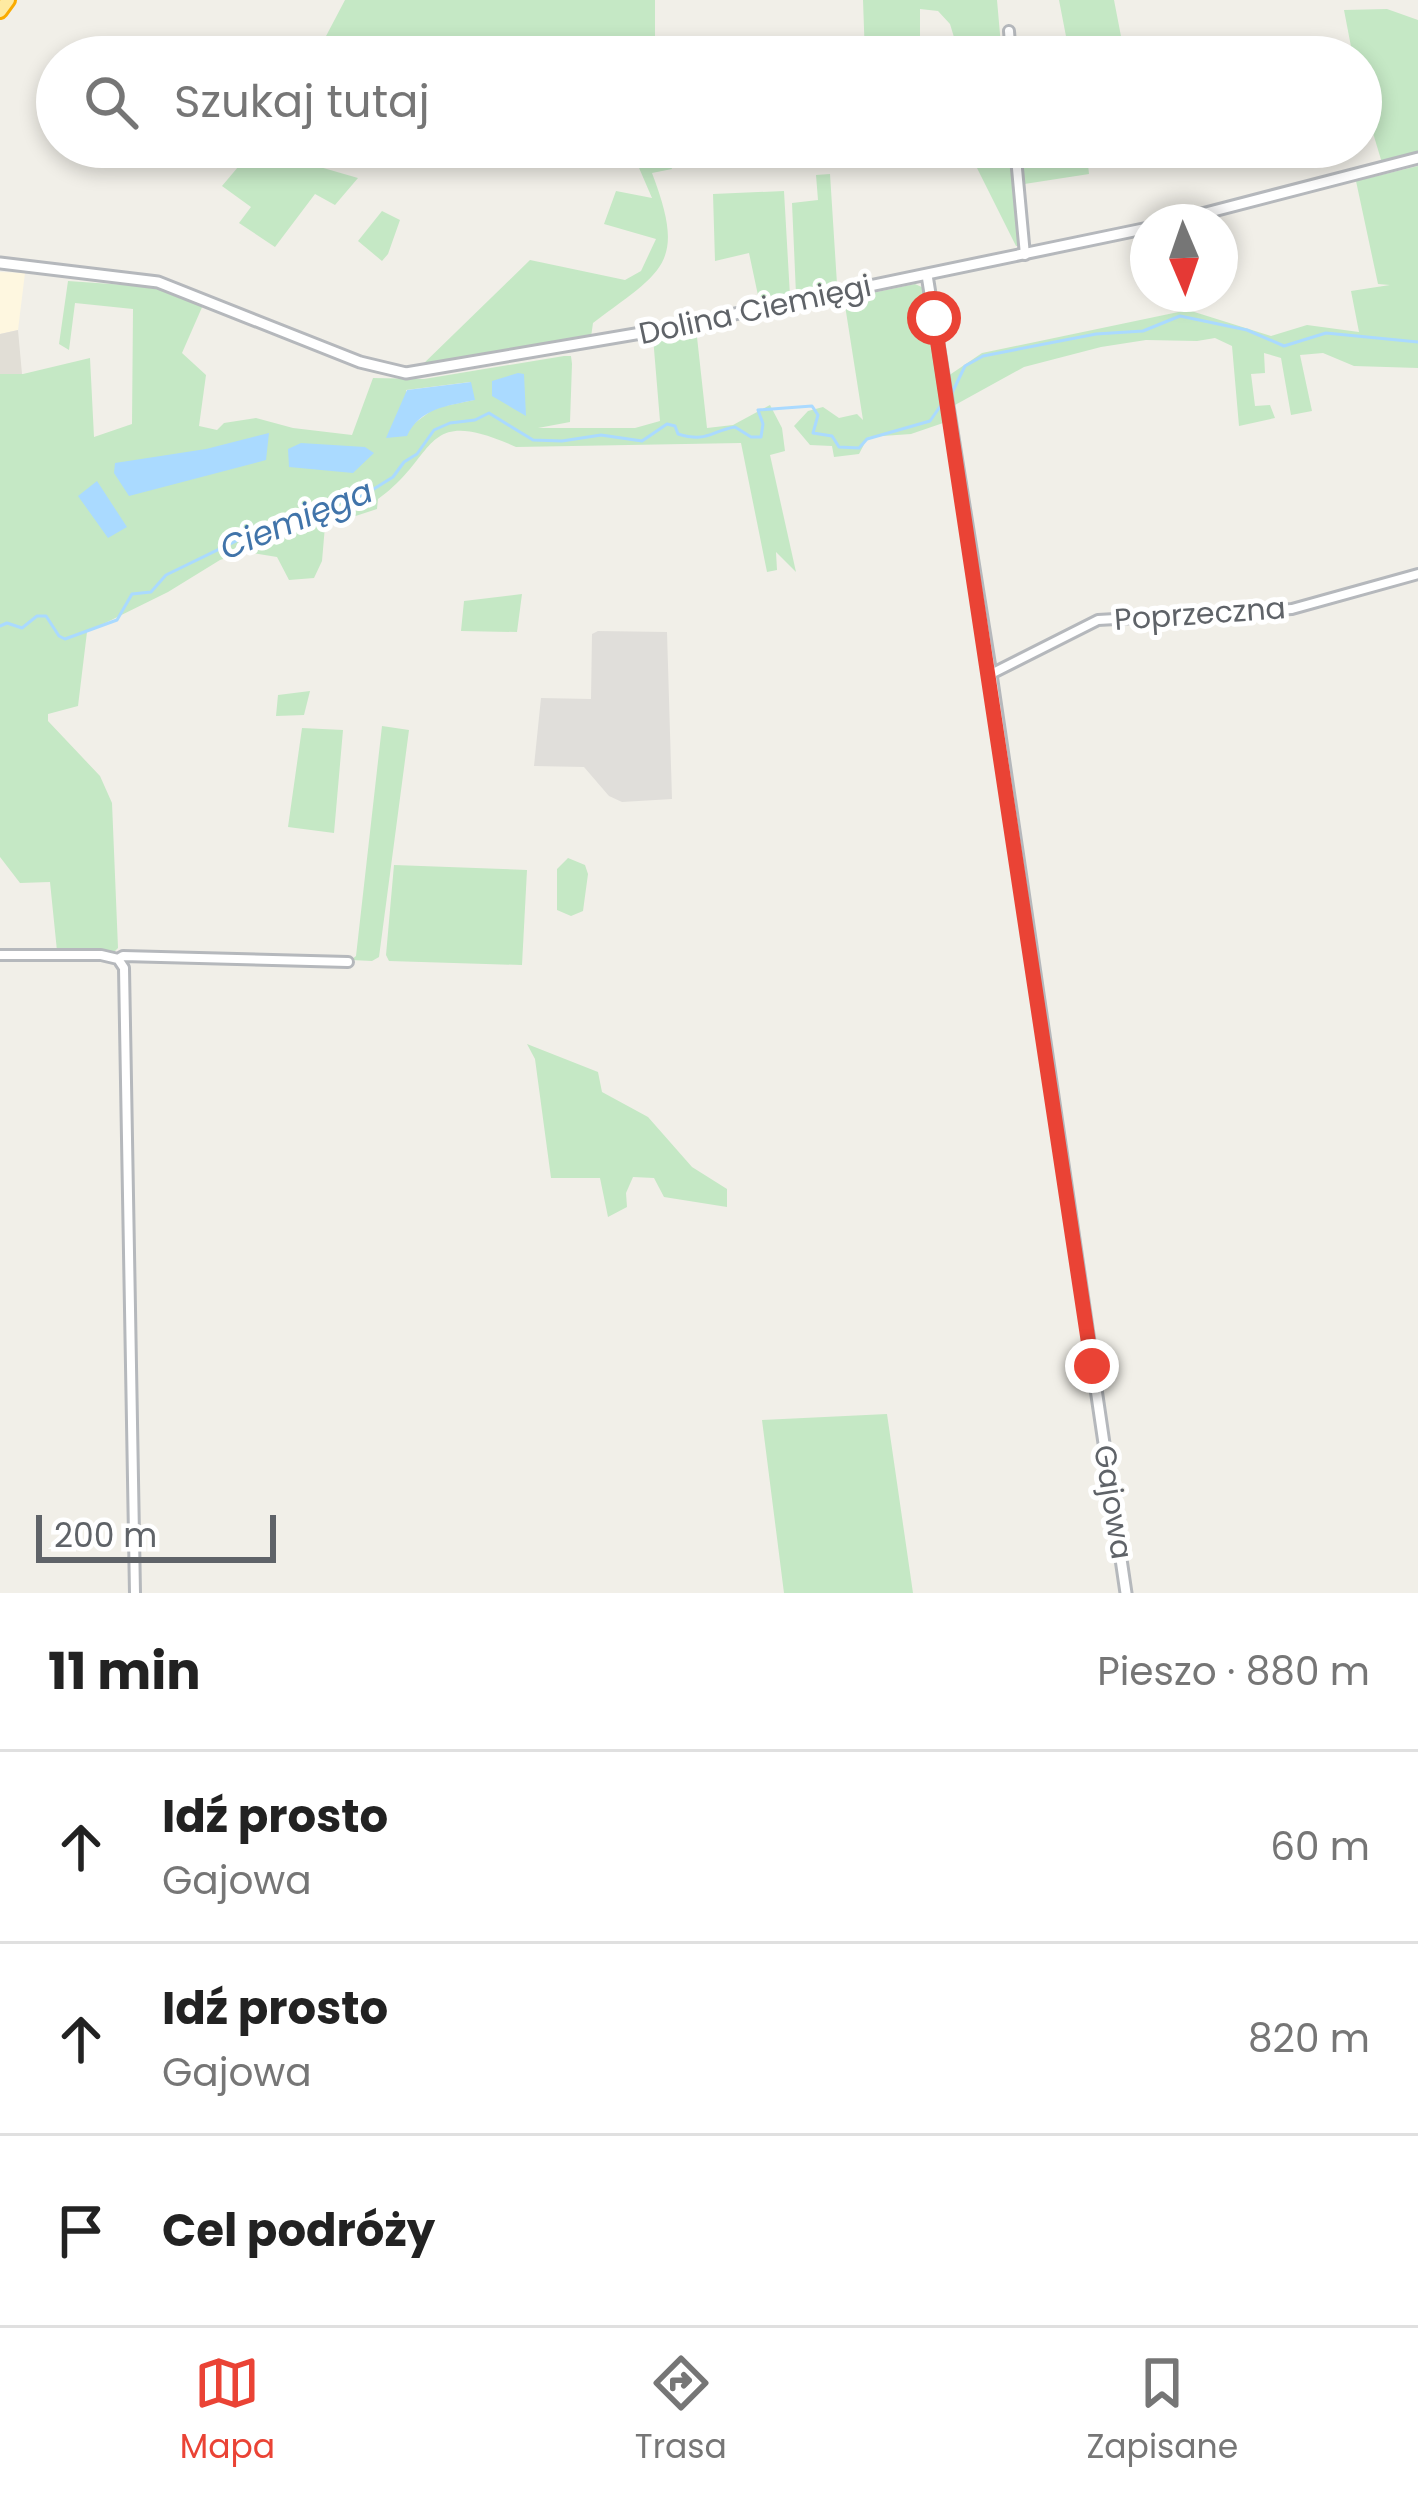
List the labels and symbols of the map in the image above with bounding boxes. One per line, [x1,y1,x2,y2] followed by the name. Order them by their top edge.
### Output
[1130,204,1238,312] north arrow
[635,264,875,355] street label: Dolina Ciemięgi
[907,291,961,345] route start
[213,467,380,571] water label: Ciemięga
[1113,586,1287,641] street label: Poprzeczna
[1065,1339,1119,1393] route end
[1083,1442,1144,1562] street label: Gajowa
[36,1509,276,1562] scale bar

